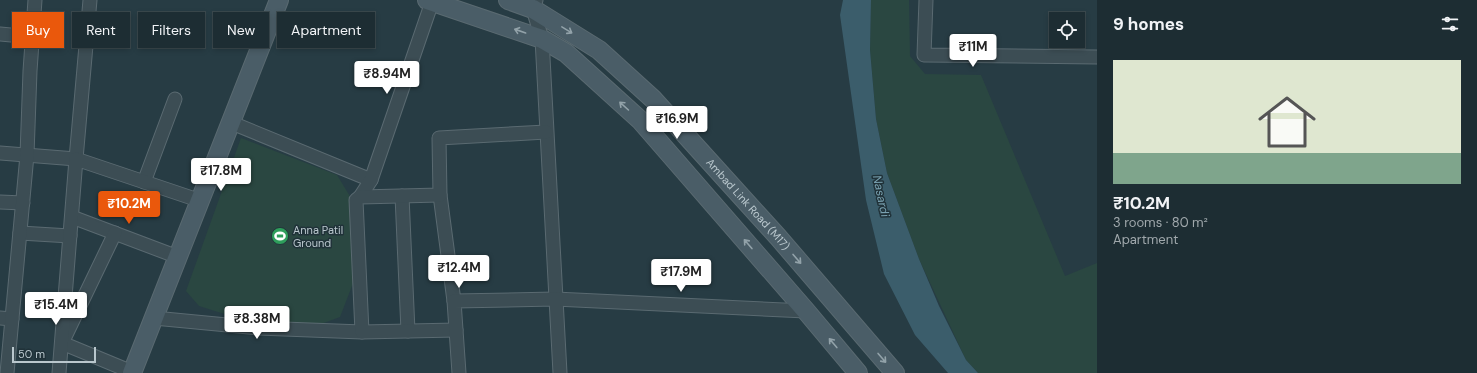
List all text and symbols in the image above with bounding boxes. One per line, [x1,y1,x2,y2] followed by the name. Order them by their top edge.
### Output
[12,12,64,48] chip: Buy
[72,12,130,48] chip: Rent
[138,12,205,48] chip: Filters
[213,12,269,48] chip: New
[277,12,375,48] chip: Apartment
[1049,12,1085,48] map controls
[1049,12,1085,48] button: locate
[1113,13,1184,35] text: 9 homes
[1439,13,1461,35] icon: filters
[561,26,572,34] one-way arrow
[514,27,526,35] one-way arrow
[949,34,997,68] pin: ₹11M
[959,38,987,55] text: ₹11M
[354,61,420,95] pin: ₹8.94M
[363,65,411,82] text: ₹8.94M
[1251,86,1323,158] icon: home
[620,102,630,111] one-way arrow
[644,106,710,140] pin: ₹16.9M
[655,110,699,127] text: ₹16.9M
[703,155,793,253] street label: Ambad Link Road (M17)
[188,158,254,192] pin: ₹17.8M
[200,162,242,179] text: ₹17.8M
[869,174,893,219] water label: Nasardi
[96,191,162,225] pin: ₹10.2M
[1113,192,1170,214] text: ₹10.2M
[107,195,151,212] text: ₹10.2M
[1113,214,1208,231] text: 3 rooms · 80 m²
[293,223,343,250] place label: Anna Patil Ground
[270,226,290,246] sports icon: Anna Patil Ground
[1113,231,1178,248] text: Apartment
[744,239,753,250] one-way arrow
[793,254,802,265] one-way arrow
[426,255,492,289] pin: ₹12.4M
[437,259,481,276] text: ₹12.4M
[648,259,714,293] pin: ₹17.9M
[660,263,702,280] text: ₹17.9M
[23,292,89,326] pin: ₹15.4M
[34,296,78,313] text: ₹15.4M
[224,306,290,340] pin: ₹8.38M
[233,310,281,327] text: ₹8.38M
[829,338,838,348] one-way arrow
[12,345,96,364] scale bar
[18,347,45,361] text: 50 m
[877,352,886,362] one-way arrow

